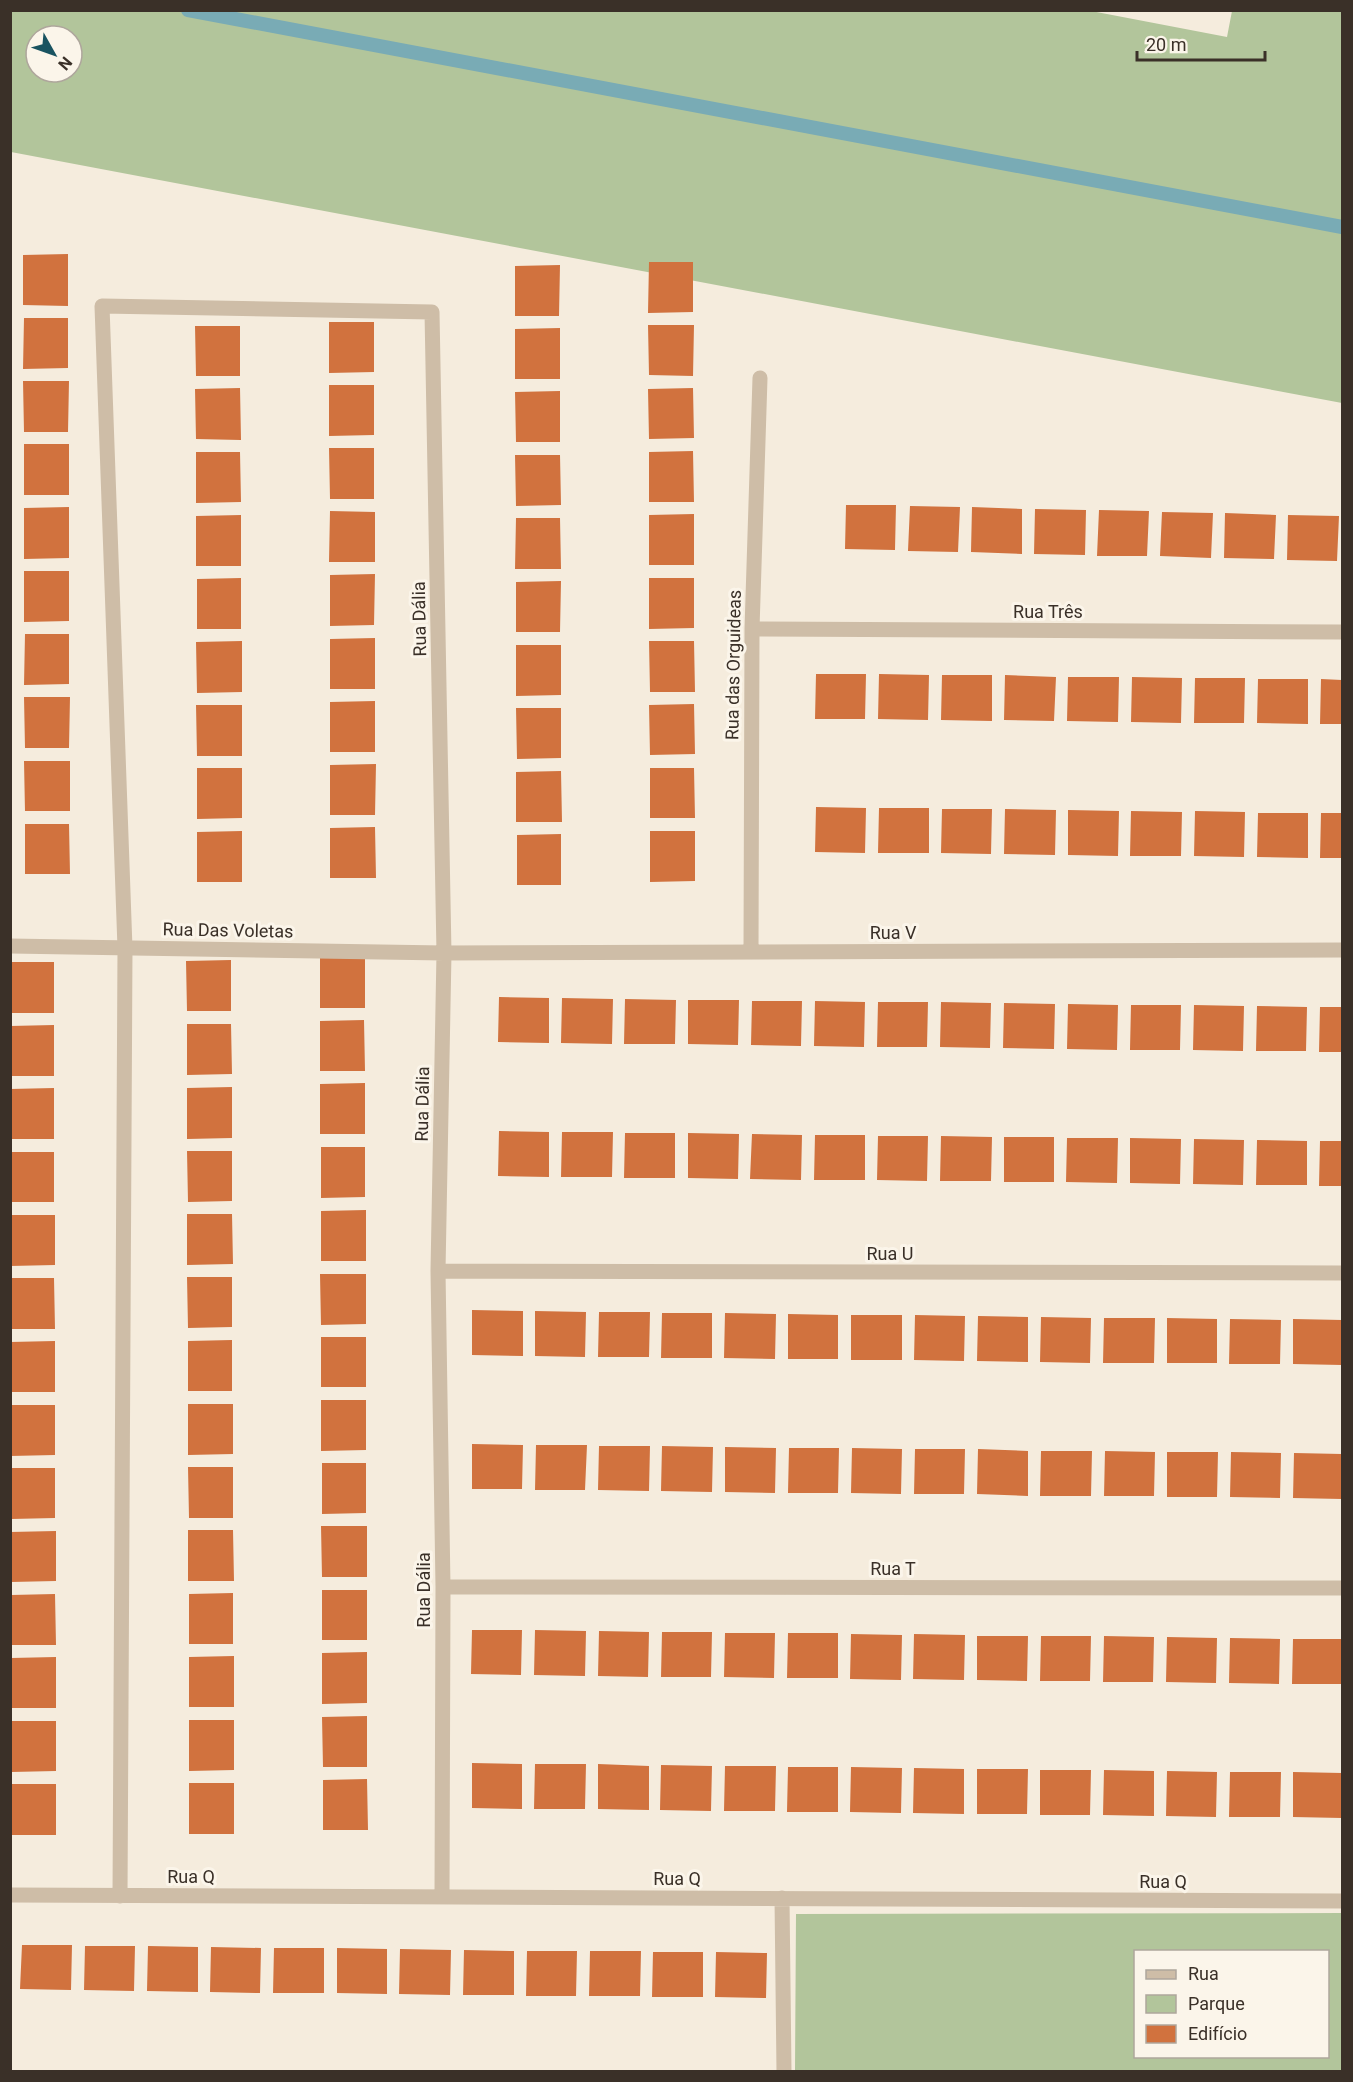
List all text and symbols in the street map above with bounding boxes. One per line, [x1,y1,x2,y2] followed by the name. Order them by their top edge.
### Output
[24,24,84,84] north arrow
[1137,24,1264,62] scale bar
[1146,34,1186,55] text: 20 m
[54,53,76,74] text: N
[408,581,430,657] street label: Rua Dália
[721,590,745,740] street label: Rua das Orguideas
[1013,601,1083,622] street label: Rua Três
[162,918,294,942] street label: Rua Das Voletas
[870,922,917,943] street label: Rua V
[411,1066,433,1142] street label: Rua Dália
[867,1243,913,1264] street label: Rua U
[413,1552,434,1628] street label: Rua Dália
[870,1558,916,1579] street label: Rua T
[167,1866,215,1887] street label: Rua Q
[653,1868,701,1889] street label: Rua Q
[1139,1871,1187,1892] street label: Rua Q
[1134,1950,1329,2058] legend
[1188,1963,1219,1984] text: Rua
[1188,1993,1245,2014] text: Parque
[1188,2023,1247,2044] text: Edifício

